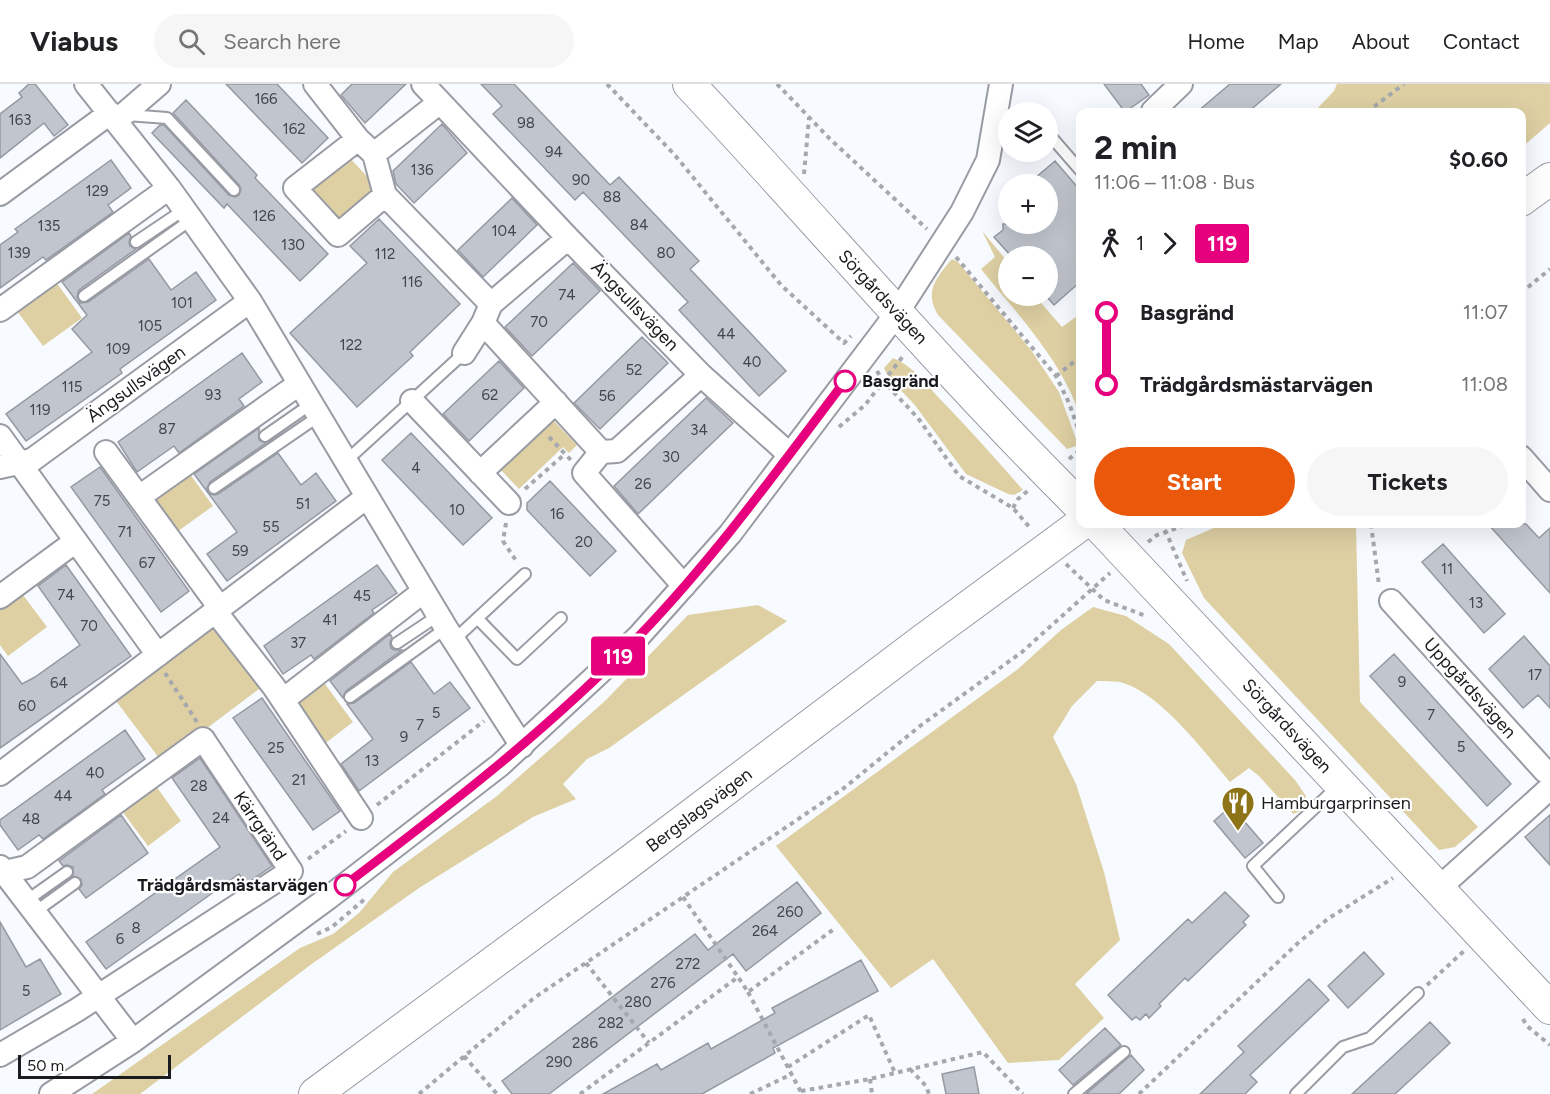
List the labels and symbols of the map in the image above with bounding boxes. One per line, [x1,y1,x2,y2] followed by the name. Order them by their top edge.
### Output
[254,90,278,108] house number: 166
[9,111,31,129] house number: 163
[517,114,535,132] house number: 98
[282,120,306,138] house number: 162
[545,143,563,161] house number: 94
[411,161,434,179] house number: 136
[572,171,590,189] house number: 90
[85,182,109,200] house number: 129
[603,188,621,206] house number: 88
[252,207,276,225] house number: 126
[630,216,648,234] house number: 84
[38,217,60,235] house number: 135
[491,222,517,240] house number: 104
[281,236,305,254] house number: 130
[8,244,30,262] house number: 139
[657,244,675,262] house number: 80
[375,245,395,263] house number: 112
[834,245,932,349] street label: Sörgårdsvägen
[587,256,683,356] street label: Ängsullsvägen
[402,273,423,291] house number: 116
[558,286,576,304] house number: 74
[171,294,193,312] house number: 101
[530,313,548,331] house number: 70
[138,317,162,335] house number: 105
[717,325,735,343] house number: 44
[340,336,362,354] house number: 122
[106,340,130,358] house number: 109
[82,341,190,427] street label: Ängsullsvägen
[743,353,761,371] house number: 40
[625,361,643,379] house number: 52
[834,370,856,392] marker: Basgränd
[862,370,939,392] place label: Basgränd
[61,378,83,396] house number: 115
[205,386,221,404] house number: 93
[482,386,498,404] house number: 62
[598,387,616,405] house number: 56
[30,401,50,419] house number: 119
[158,420,176,438] house number: 87
[690,421,708,439] house number: 34
[662,448,680,466] house number: 30
[411,459,421,477] house number: 4
[635,475,652,493] house number: 26
[94,492,110,510] house number: 75
[296,495,310,513] house number: 51
[449,501,465,519] house number: 10
[550,505,565,523] house number: 16
[262,518,280,536] house number: 55
[118,523,132,541] house number: 71
[575,533,593,551] house number: 20
[231,542,249,560] house number: 59
[139,554,155,572] house number: 67
[1441,560,1453,578] house number: 11
[57,586,75,604] house number: 74
[353,587,371,605] house number: 45
[1469,594,1483,612] house number: 13
[322,611,338,629] house number: 41
[80,617,98,635] house number: 70
[1419,633,1521,743] street label: Uppgårdsvägen
[290,634,306,652] house number: 37
[584,636,652,676] line badge: 119
[1528,666,1542,684] house number: 17
[1398,673,1406,691] house number: 9
[50,674,68,692] house number: 64
[1238,674,1336,778] street label: Sörgårdsvägen
[18,697,36,715] house number: 60
[432,704,440,722] house number: 5
[1427,706,1435,724] house number: 7
[416,716,424,734] house number: 7
[400,728,408,746] house number: 9
[1457,738,1465,756] house number: 5
[267,739,285,757] house number: 25
[365,752,379,770] house number: 13
[642,763,756,857] street label: Bergslagsvägen
[86,764,104,782] house number: 40
[292,771,306,789] house number: 21
[190,777,208,795] house number: 28
[1220,785,1256,832] restaurant icon: Hamburgarprinsen
[54,787,72,805] house number: 44
[229,787,291,865] street label: Kärrgränd
[1261,792,1411,814] place label: Hamburgarprinsen
[212,809,230,827] house number: 24
[22,810,40,828] house number: 48
[137,874,328,896] place label: Trädgårdsmästarvägen
[334,874,356,896] marker: Trädgårdsmästarvägen
[777,903,803,921] house number: 260
[131,919,141,937] house number: 8
[752,922,778,940] house number: 264
[116,930,125,948] house number: 6
[676,955,700,973] house number: 272
[651,974,676,992] house number: 276
[22,982,30,1000] house number: 5
[624,993,652,1011] house number: 280
[598,1014,624,1032] house number: 282
[572,1034,599,1052] house number: 286
[18,1052,171,1080] scale bar
[546,1053,572,1071] house number: 290

